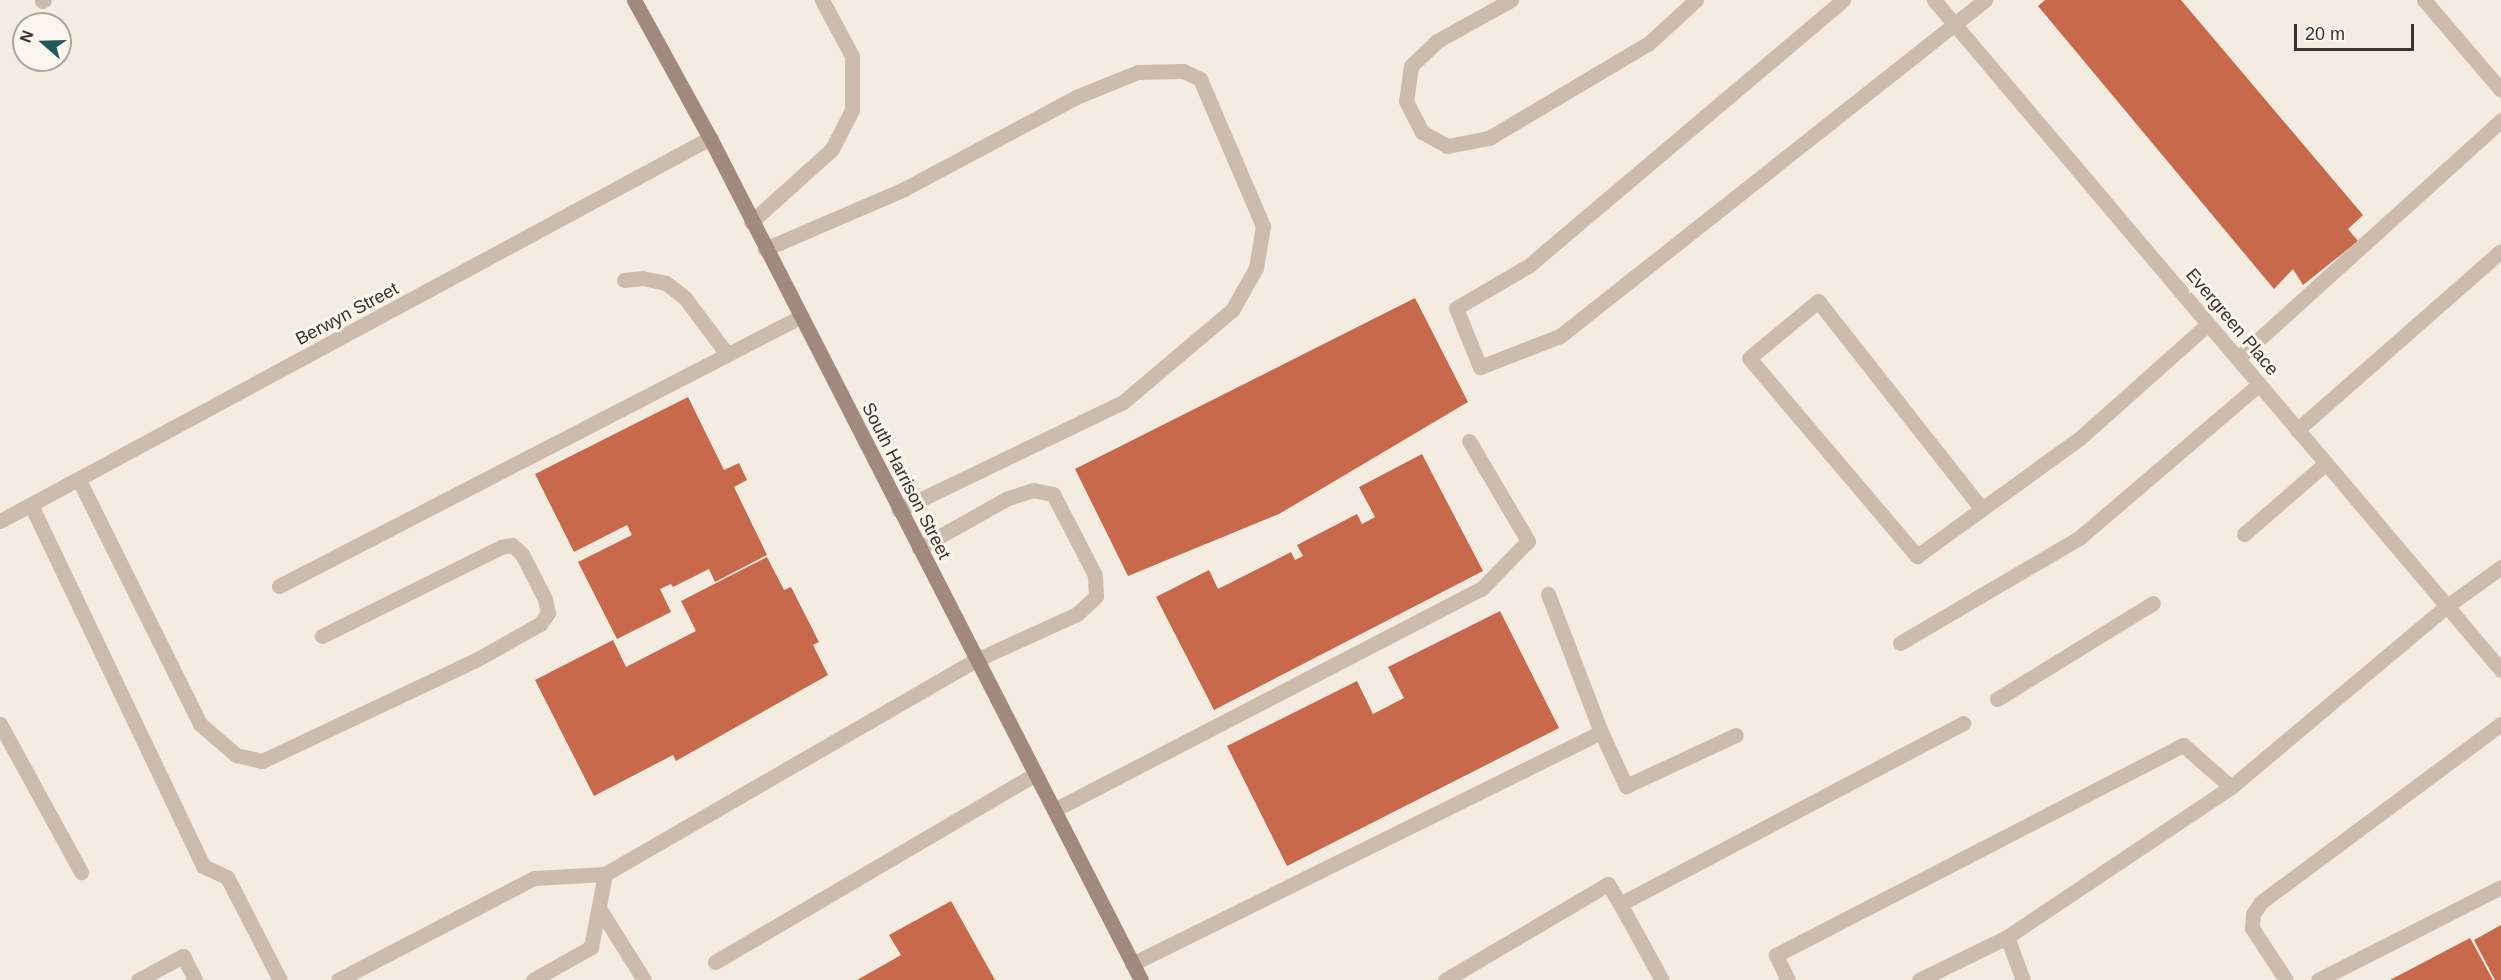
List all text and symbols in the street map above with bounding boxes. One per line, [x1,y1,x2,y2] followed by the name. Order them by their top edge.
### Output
[12,12,72,72] north arrow
[2297,12,2417,50] scale bar
[2305,24,2345,44] text: 20 m
[17,28,36,45] text: N
[2181,264,2283,380] street label: Evergreen Place
[292,278,402,350] street label: Berwyn Street
[857,399,955,563] street label: South Harrison Street

